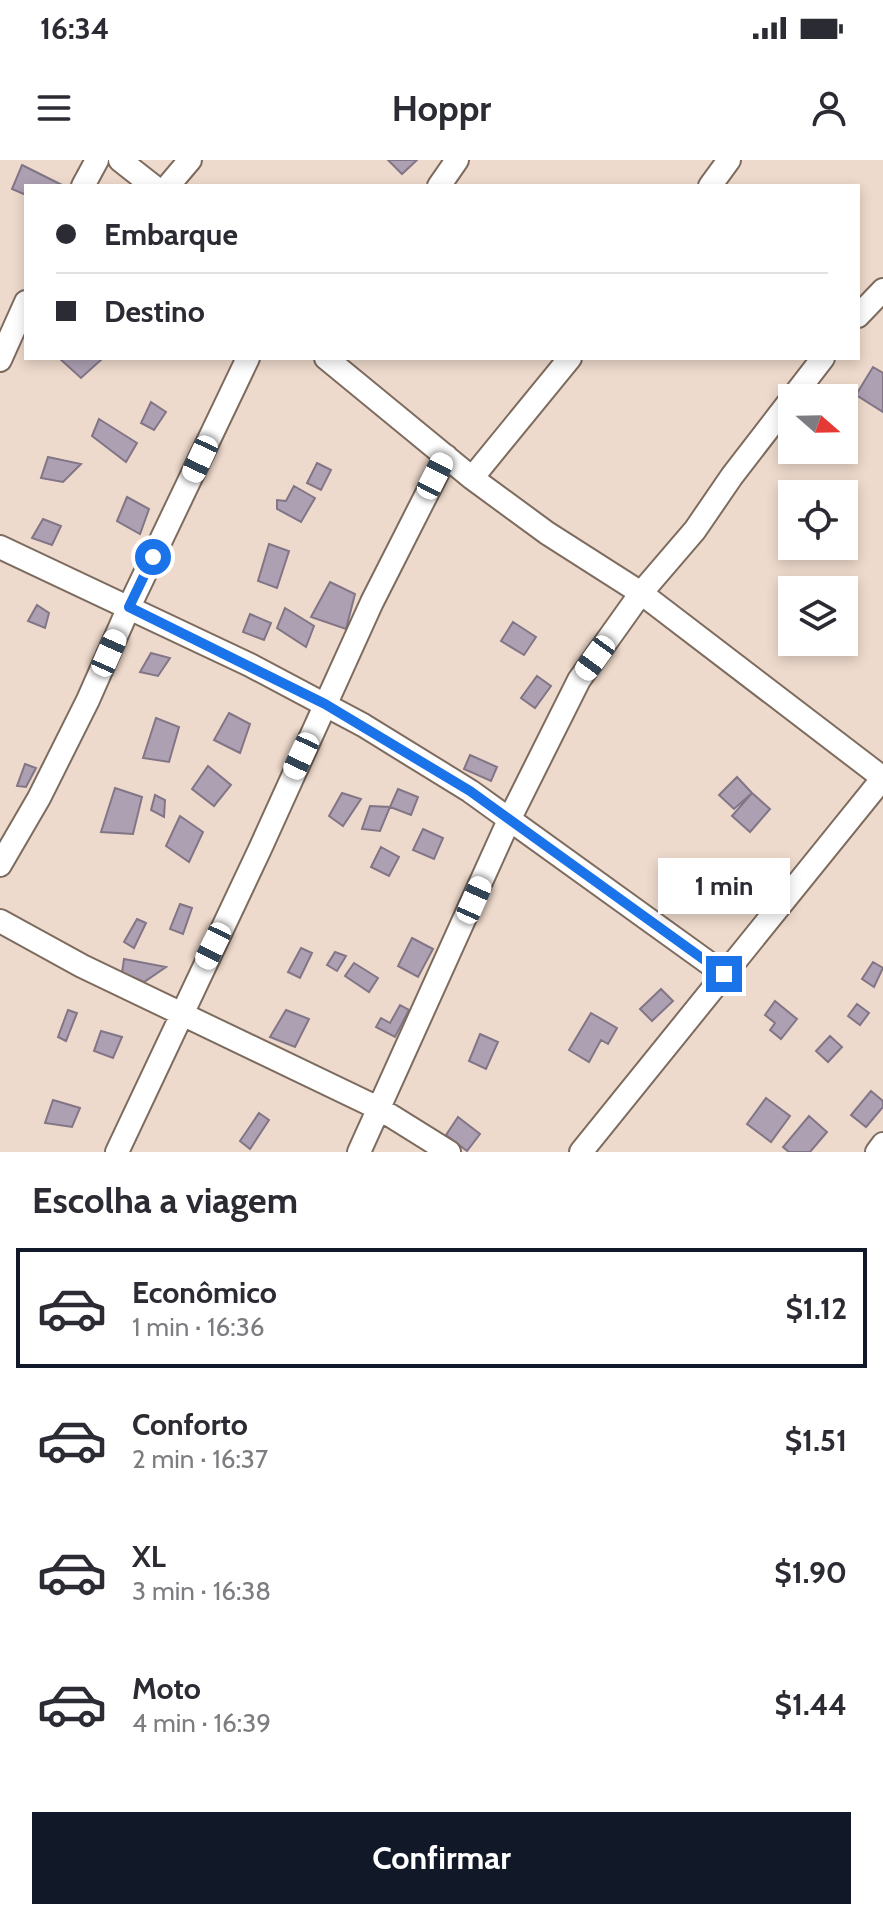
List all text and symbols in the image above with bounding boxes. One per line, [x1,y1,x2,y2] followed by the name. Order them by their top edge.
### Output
[40,10,109,47] text: 16:34
[32,86,76,130] icon: menu
[392,86,491,130] text: Hoppr
[807,86,851,130] icon: person
[104,216,238,253] text: Embarque
[104,293,205,330] text: Destino
[778,384,858,464] north arrow
[778,384,858,656] map controls
[179,432,221,486] car
[413,449,457,503] car
[778,480,858,560] button: locate
[135,539,171,575] route start
[778,576,858,656] button: layers
[88,626,130,680] car
[571,632,619,684] car
[280,729,322,783] car
[658,858,790,914] callout: 1 min
[695,870,753,902] text: 1 min
[453,873,495,927] car
[192,919,234,973] car
[706,956,742,992] route end
[32,1178,298,1222] text: Escolha a viagem
[36,1272,108,1344] icon: car
[132,1274,277,1311] text: Econômico
[785,1290,847,1327] text: $1.12
[132,1311,265,1343] text: 1 min · 16:36
[36,1404,108,1476] icon: car
[132,1406,248,1443] text: Conforto
[785,1422,847,1459] text: $1.51
[132,1443,268,1475] text: 2 min · 16:37
[36,1536,108,1608] icon: car
[132,1538,166,1575] text: XL
[774,1554,847,1591] text: $1.90
[132,1575,271,1607] text: 3 min · 16:38
[36,1668,108,1740] icon: car
[132,1670,201,1707] text: Moto
[775,1686,847,1723] text: $1.44
[132,1707,271,1739] text: 4 min · 16:39
[32,1812,851,1904] button: Confirmar

